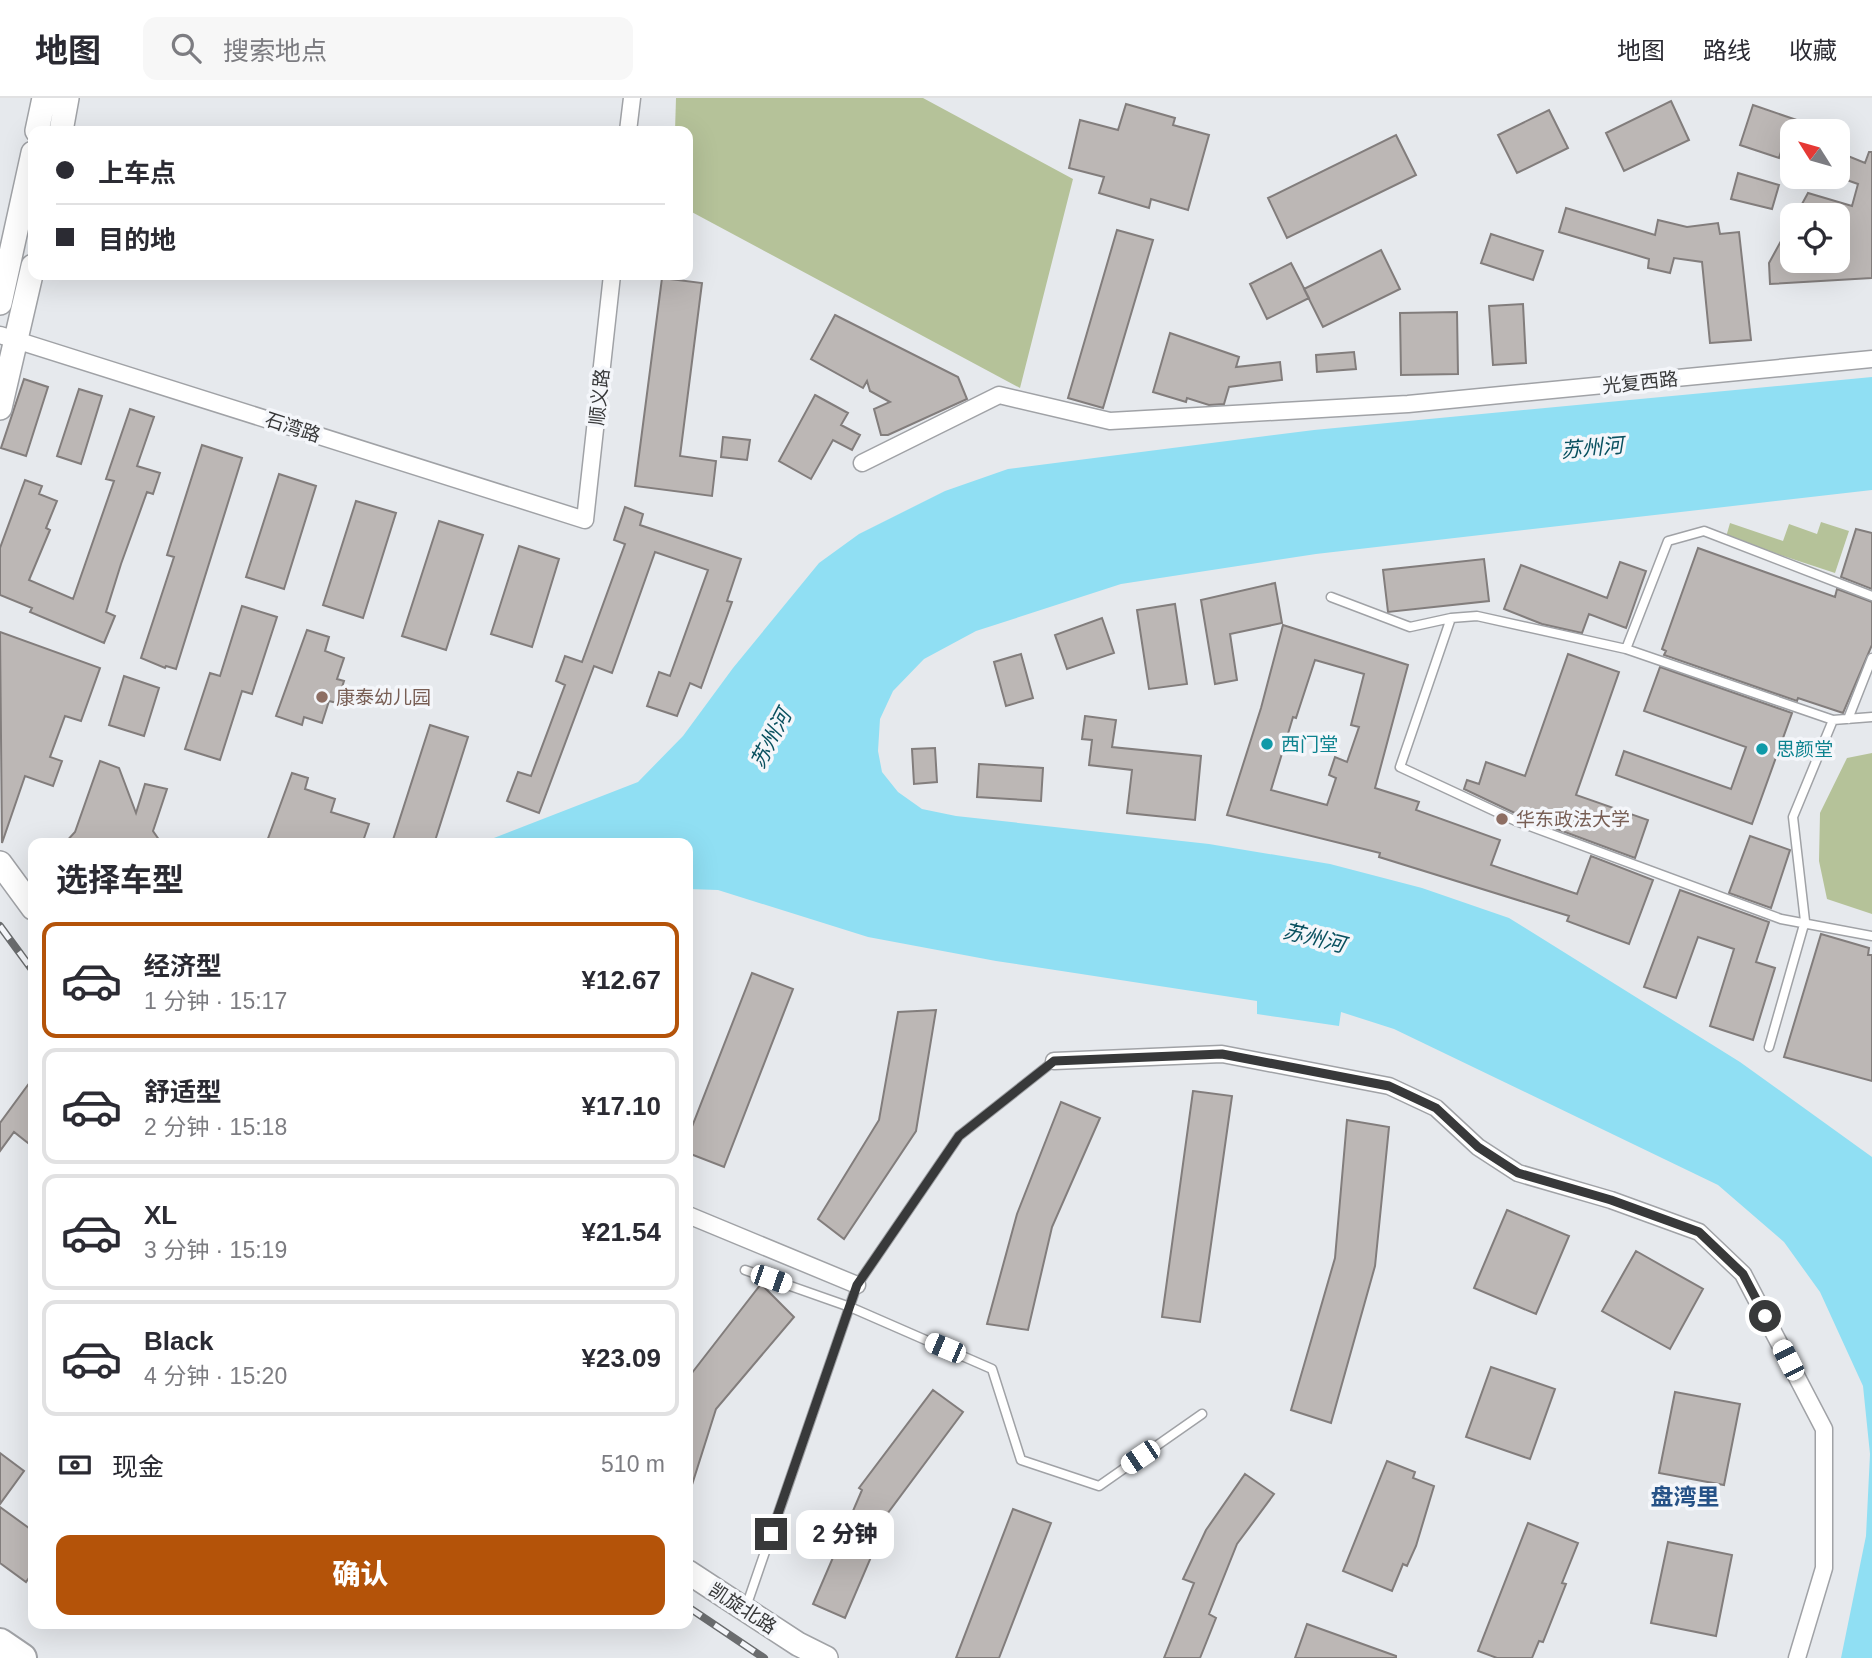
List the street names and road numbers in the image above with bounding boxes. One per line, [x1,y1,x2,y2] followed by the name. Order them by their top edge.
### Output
[586,368,613,427] street label: 顺义路
[1601,368,1679,397] street label: 光复西路
[262,409,323,446] street label: 石湾路
[705,1579,780,1638] street label: 凯旋北路

